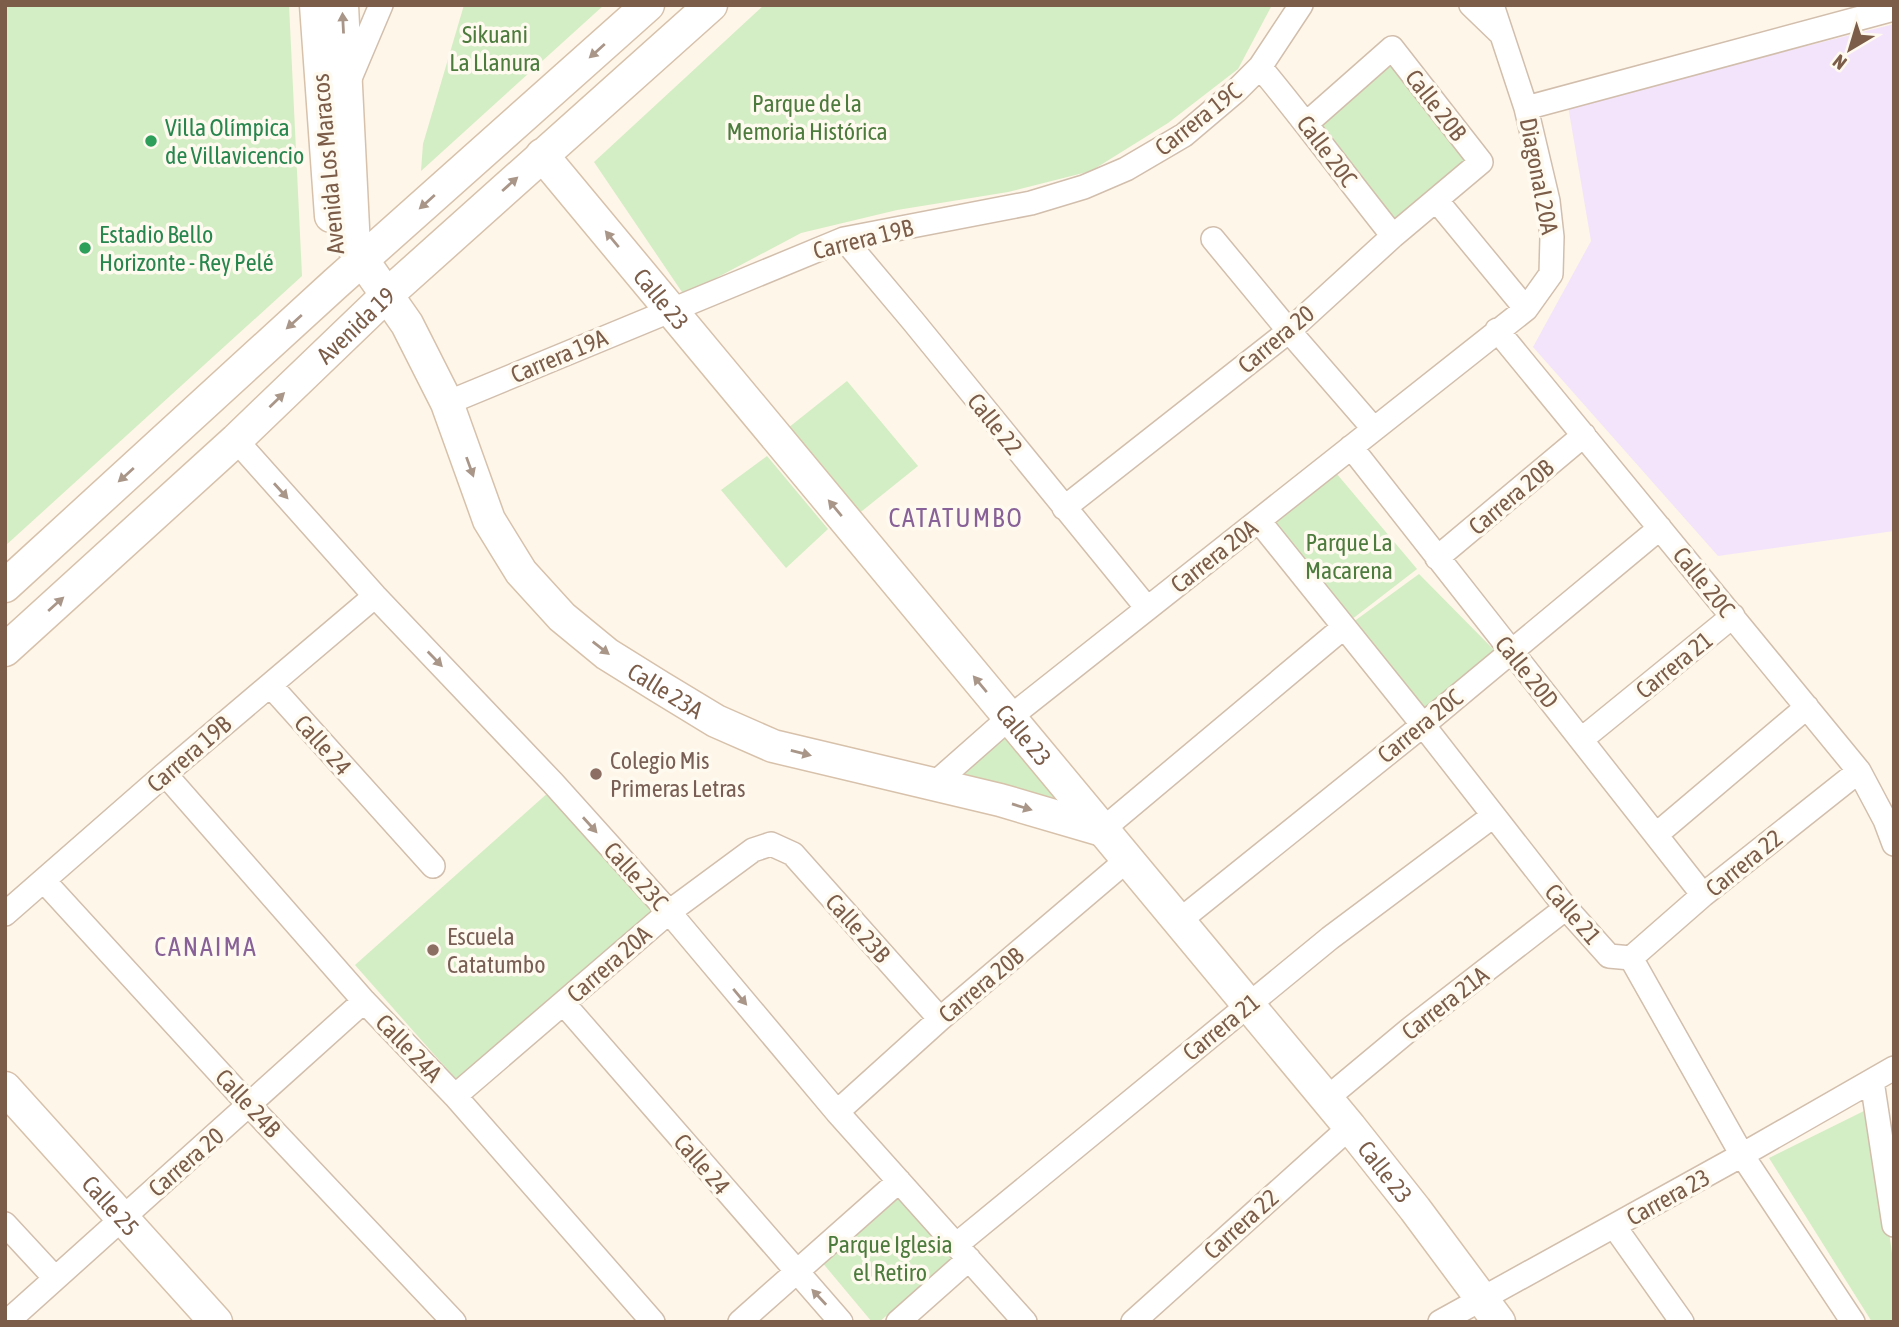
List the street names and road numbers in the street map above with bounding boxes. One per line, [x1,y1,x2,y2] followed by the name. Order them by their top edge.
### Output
[1400,64,1472,146] street label: Calle 20B
[307,73,349,255] street label: Avenida Los Maracos
[1150,77,1246,161] street label: Carrera 19C
[1292,110,1363,192] street label: Calle 20C
[1514,116,1564,237] street label: Diagonal 20A
[810,213,916,264] street label: Carrera 19B
[628,263,695,335] street label: Calle 23
[311,281,400,369] street label: Avenida 19
[1233,300,1319,378] street label: Carrera 20
[507,323,612,388] street label: Carrera 19A
[962,388,1028,460] street label: Calle 22
[1463,453,1559,540] street label: Carrera 20B
[1165,514,1263,598] street label: Carrera 20A
[1668,542,1740,623] street label: Calle 20C
[1630,626,1718,704] street label: Carrera 21
[1490,631,1564,713] street label: Calle 20D
[623,657,708,724] street label: Calle 23A
[1372,683,1468,768] street label: Carrera 20C
[991,699,1057,771] street label: Calle 23
[142,710,237,798] street label: Carrera 19B
[289,710,357,780] street label: Calle 24
[1700,824,1788,902] street label: Carrera 22
[599,837,674,916] street label: Calle 23C
[1539,878,1607,950] street label: Calle 21
[820,888,896,968] street label: Calle 23B
[562,920,657,1008] street label: Carrera 20A
[933,941,1029,1028] street label: Carrera 20B
[1396,961,1494,1045] street label: Carrera 21A
[1177,988,1265,1066] street label: Carrera 21
[370,1009,448,1087] street label: Calle 24A
[210,1064,286,1143] street label: Calle 24B
[143,1122,229,1202] street label: Carrera 20
[668,1128,736,1200] street label: Calle 24
[1353,1135,1418,1208] street label: Calle 23
[1622,1163,1714,1231] street label: Carrera 23
[77,1170,145,1241] street label: Calle 25
[1198,1184,1284,1264] street label: Carrera 22

